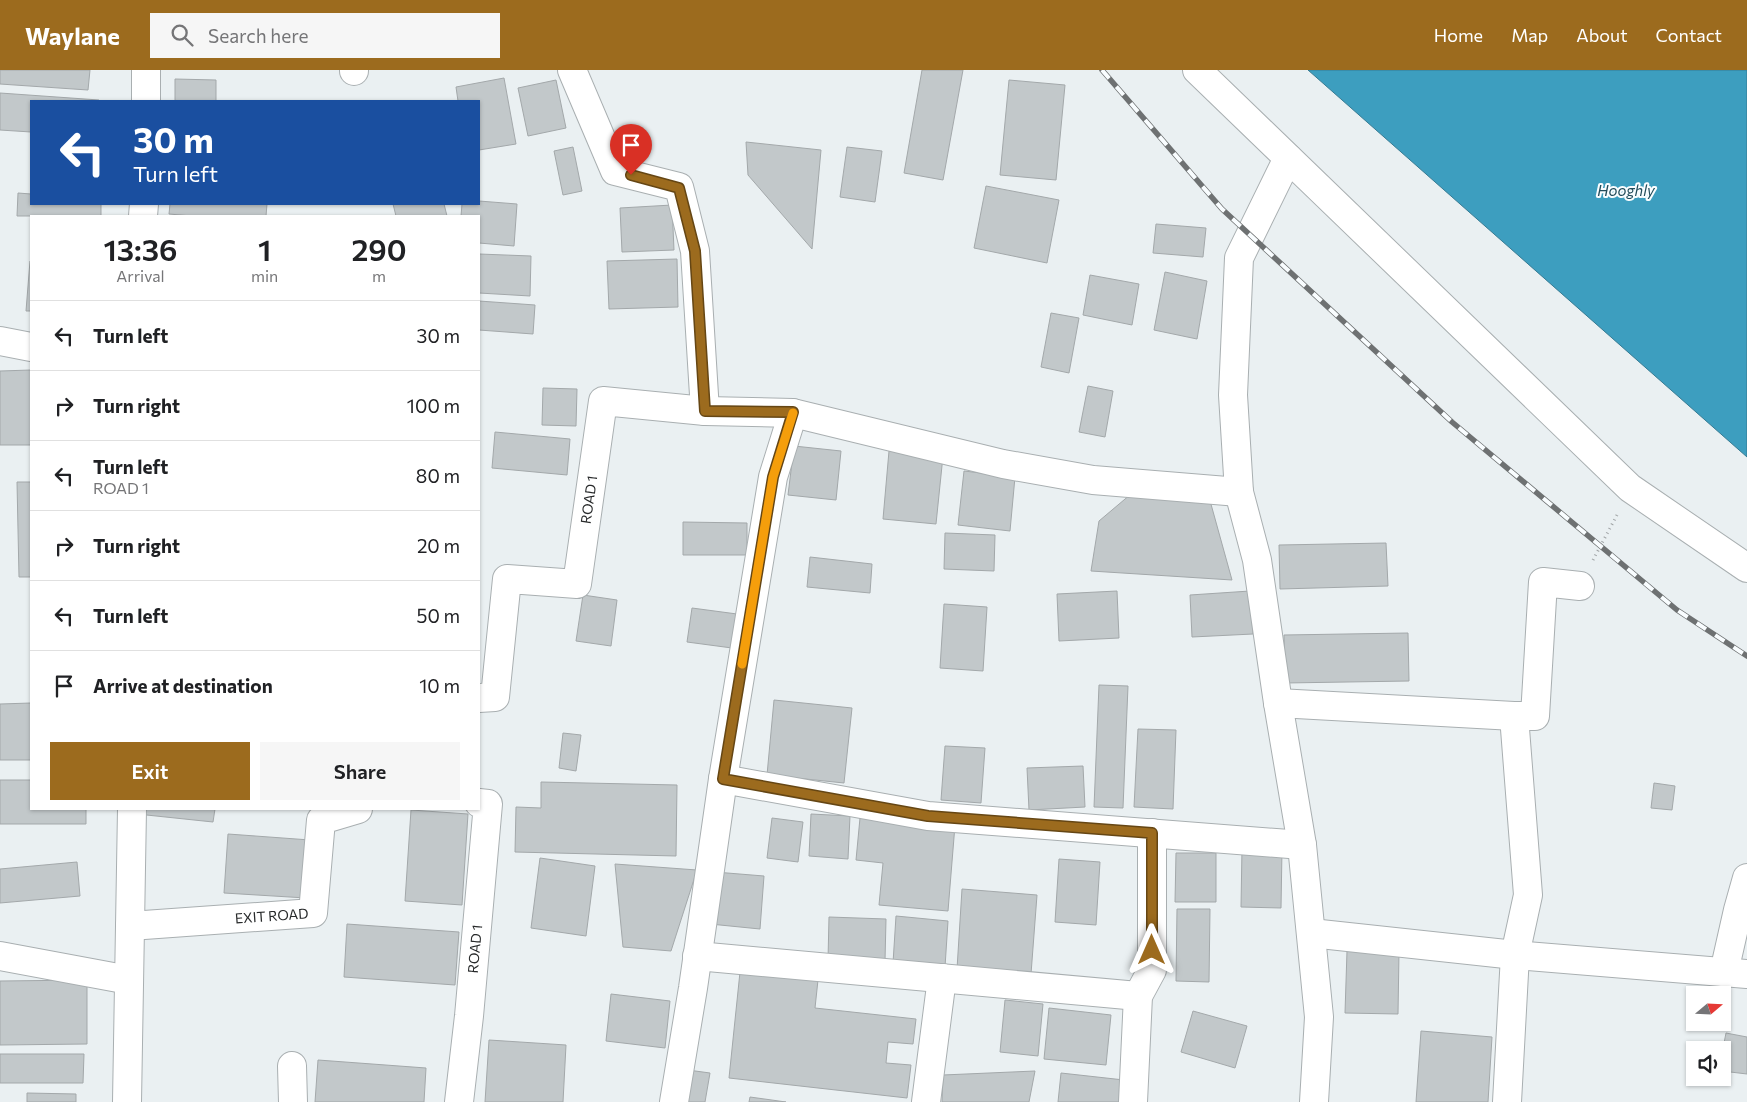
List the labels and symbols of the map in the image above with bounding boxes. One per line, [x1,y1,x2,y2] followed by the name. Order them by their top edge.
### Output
[610,124,652,175] pin
[1597,181,1656,199] water label: Hooghly
[577,474,600,525] street label: ROAD 1
[234,904,309,927] street label: EXIT ROAD
[1125,923,1177,975] position arrow
[464,924,485,974] street label: ROAD 1
[1686,986,1731,1031] north arrow

